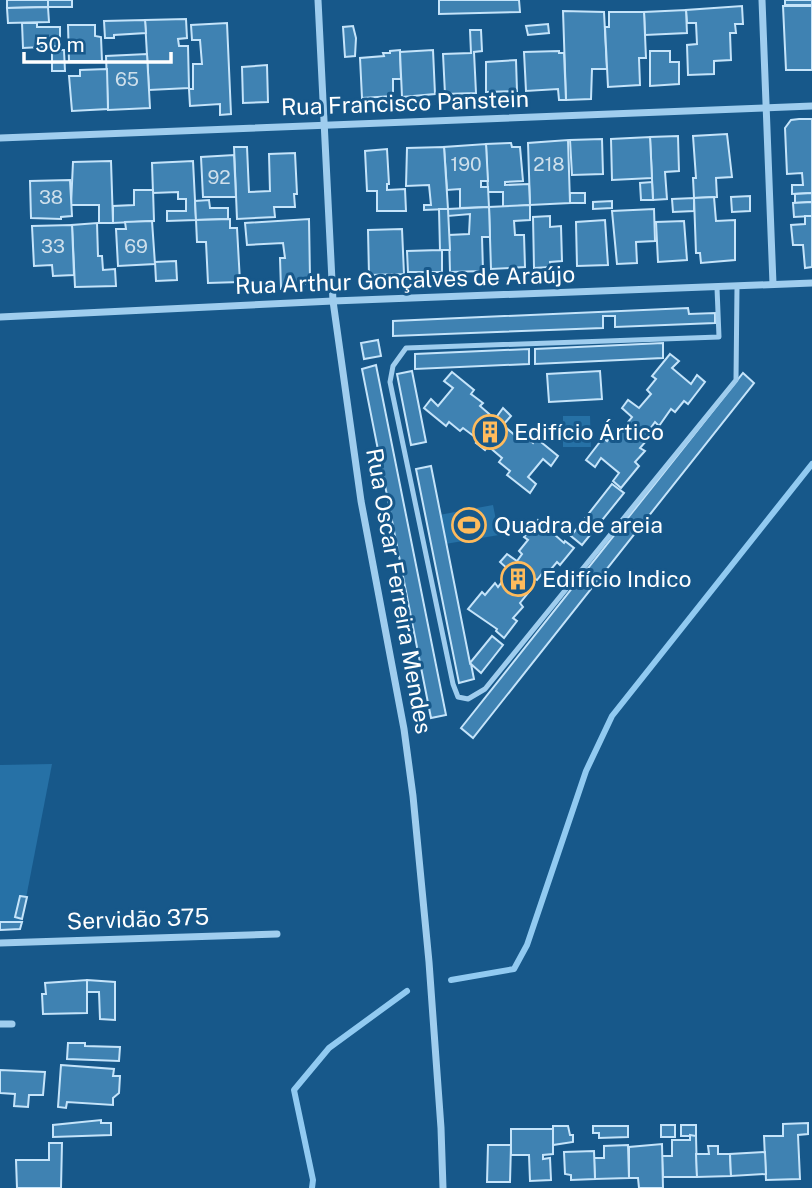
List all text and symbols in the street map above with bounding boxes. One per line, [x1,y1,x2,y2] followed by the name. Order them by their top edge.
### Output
[24,21,172,65] scale bar
[35,32,85,57] text: 50 m
[115,68,139,90] house number: 65
[280,85,530,120] street label: Rua Francisco Panstein
[450,153,482,175] house number: 190
[533,153,565,175] house number: 218
[207,166,231,188] house number: 92
[39,186,63,208] house number: 38
[41,235,65,257] house number: 33
[124,235,148,257] house number: 69
[234,260,576,299] street label: Rua Arthur Gonçalves de Araújo
[471,413,509,451] building icon: Edifício Ártico
[514,418,664,445] place label: Edifício Ártico
[361,446,438,736] street label: Rua Oscar Ferreira Mendes
[450,506,488,544] sports icon: Quadra de areia
[494,511,663,538] place label: Quadra de areia
[499,560,537,598] building icon: Edifício Indico
[542,565,692,592] place label: Edifício Indico
[66,903,210,934] street label: Servidão 375

